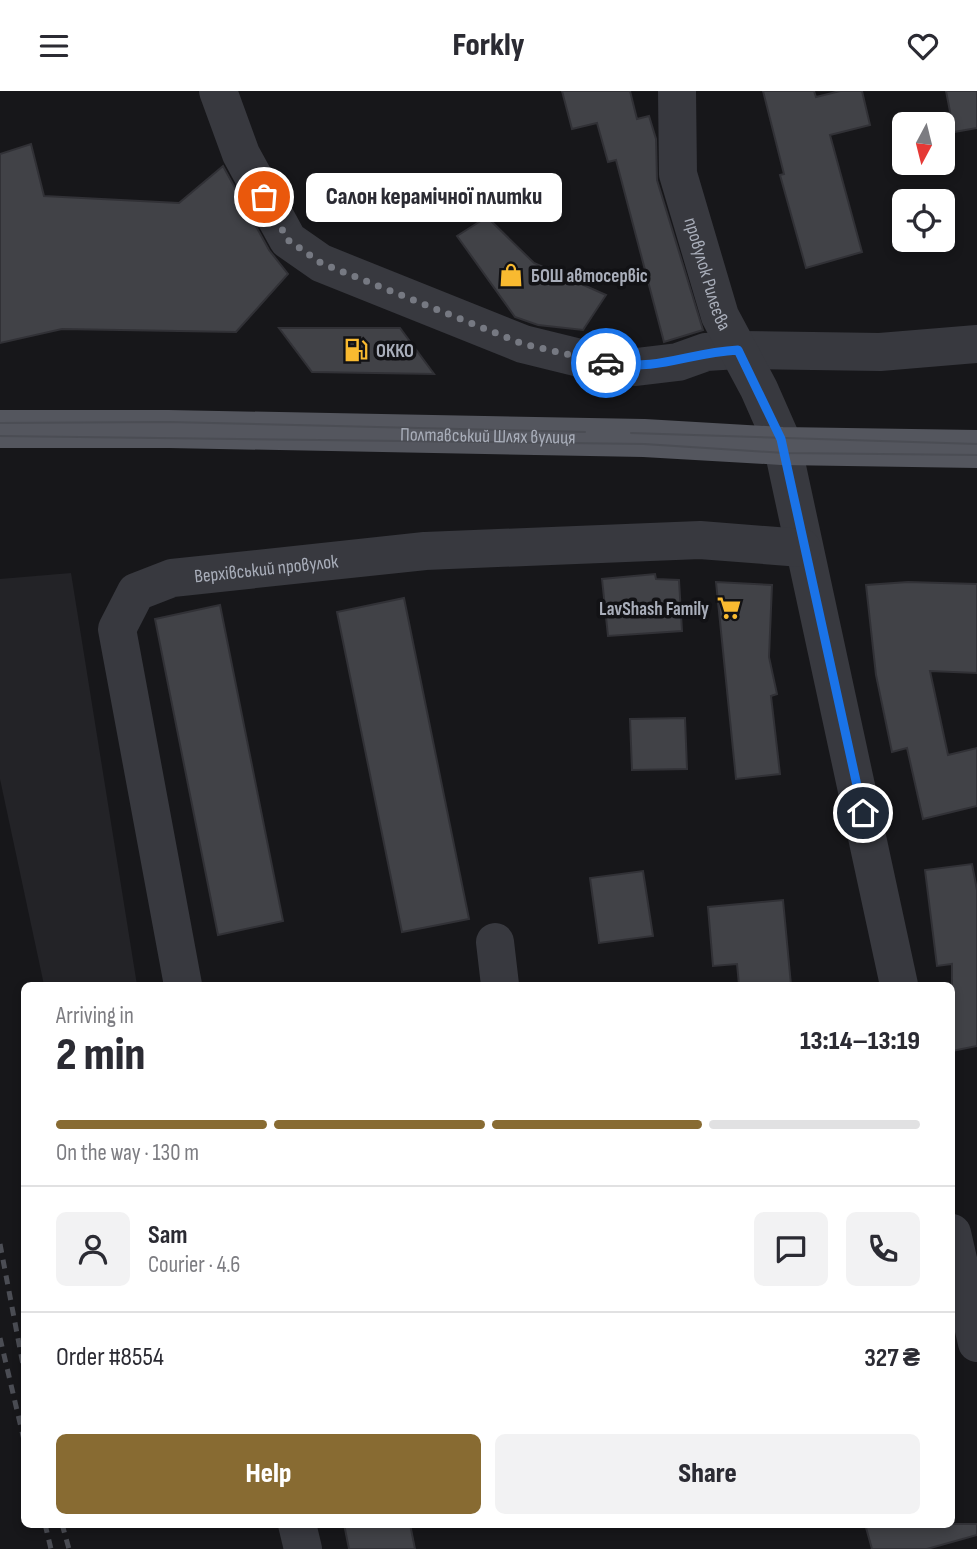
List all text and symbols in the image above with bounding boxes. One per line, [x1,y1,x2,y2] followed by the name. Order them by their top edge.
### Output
[452,26,525,65] text: Forkly
[35,27,73,65] icon: menu
[904,27,942,65] icon: heart
[892,112,956,175] north arrow
[892,112,955,252] map controls
[234,167,294,227] pin
[306,173,562,221] callout: Салон керамічної плитки
[245,178,283,216] icon: bag
[326,183,542,211] text: Салон керамічної плитки
[892,189,955,252] button: locate
[678,215,736,335] street label: провулок Рилєєва
[497,261,525,289] shop icon: БОШ автосервіс
[531,265,648,288] place label: БОШ автосервіс
[571,328,641,398] courier
[342,336,370,364] fuel station icon: ОККО
[376,340,414,363] place label: ОККО
[587,344,625,382] icon: car
[400,423,576,450] street label: Полтавський Шлях вулиця
[193,550,340,589] street label: Верхівський провулок
[715,594,743,622] supermarket icon: LavShash Family
[599,598,709,621] place label: LavShash Family
[833,783,893,843] pin
[844,794,882,832] icon: home
[56,1002,134,1030] text: Arriving in
[800,1026,920,1057] text: 13:14–13:19
[56,1028,145,1083] text: 2 min
[56,1139,199,1167] text: On the way · 130 m
[56,1212,130,1286] button: person
[754,1212,828,1286] button: chat
[846,1212,920,1286] button: phone
[148,1220,188,1251] text: Sam
[148,1251,240,1279] text: Courier · 4.6
[56,1342,164,1373] text: Order #8554
[864,1343,920,1374] text: 327 ₴
[56,1434,481,1514] button: Help
[495,1434,920,1514] button: Share

